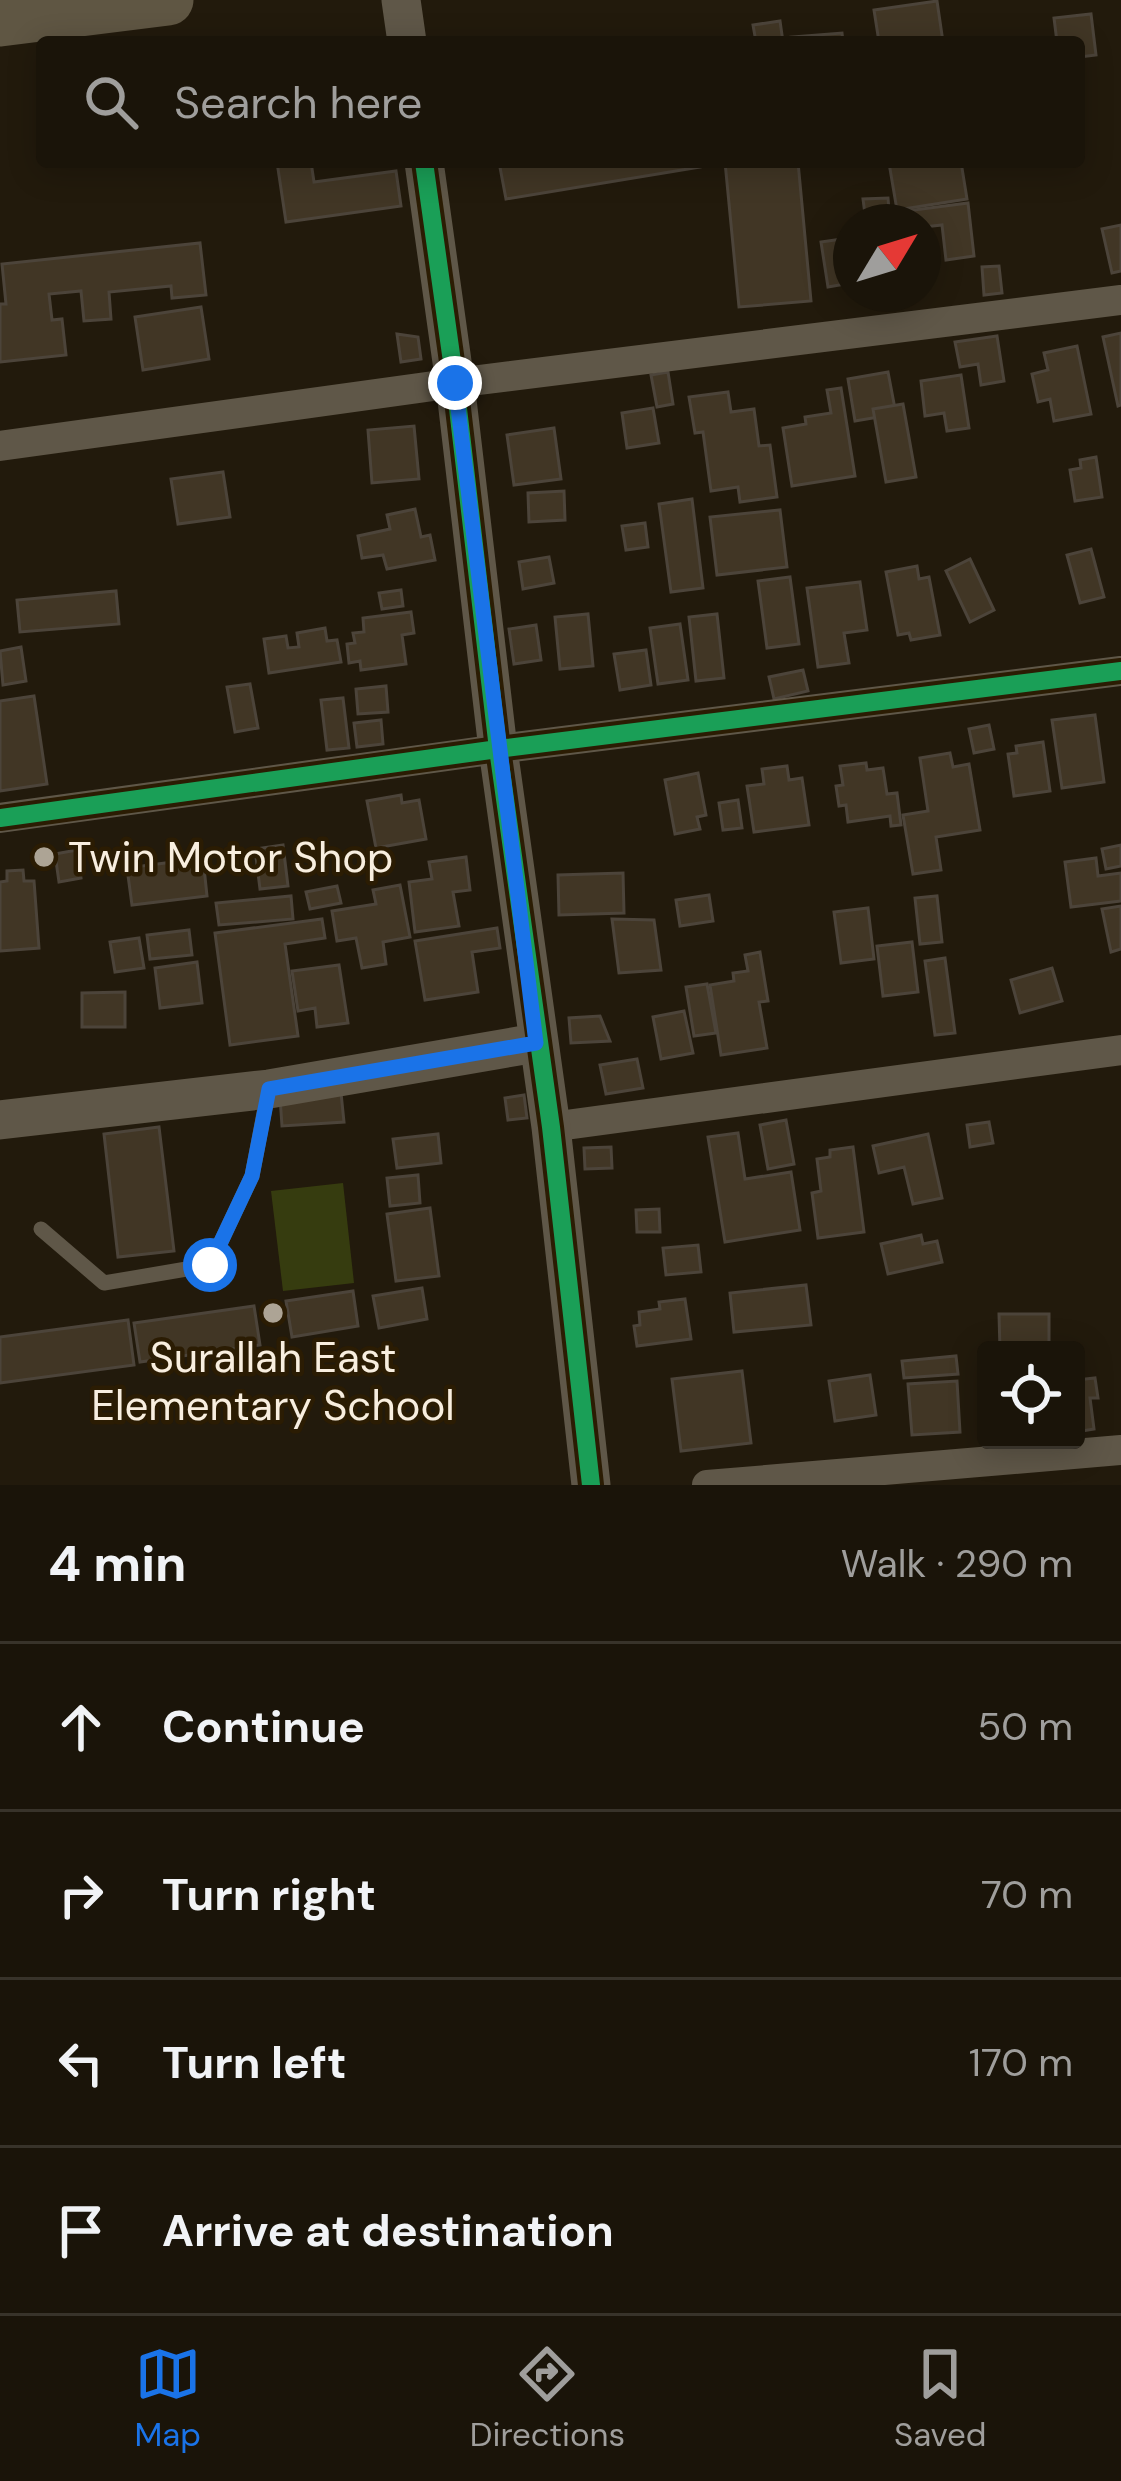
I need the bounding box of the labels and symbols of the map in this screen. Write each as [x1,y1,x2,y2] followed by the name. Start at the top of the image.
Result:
[833,204,941,312] north arrow
[428,356,482,410] route end
[68,830,393,885] place label: Twin Motor Shop
[31,844,57,870] marker: Twin Motor Shop
[183,1238,237,1292] route start
[260,1300,286,1326] marker: Surallah East Elementary School
[91,1330,455,1433] place label: Surallah East Elementary School

